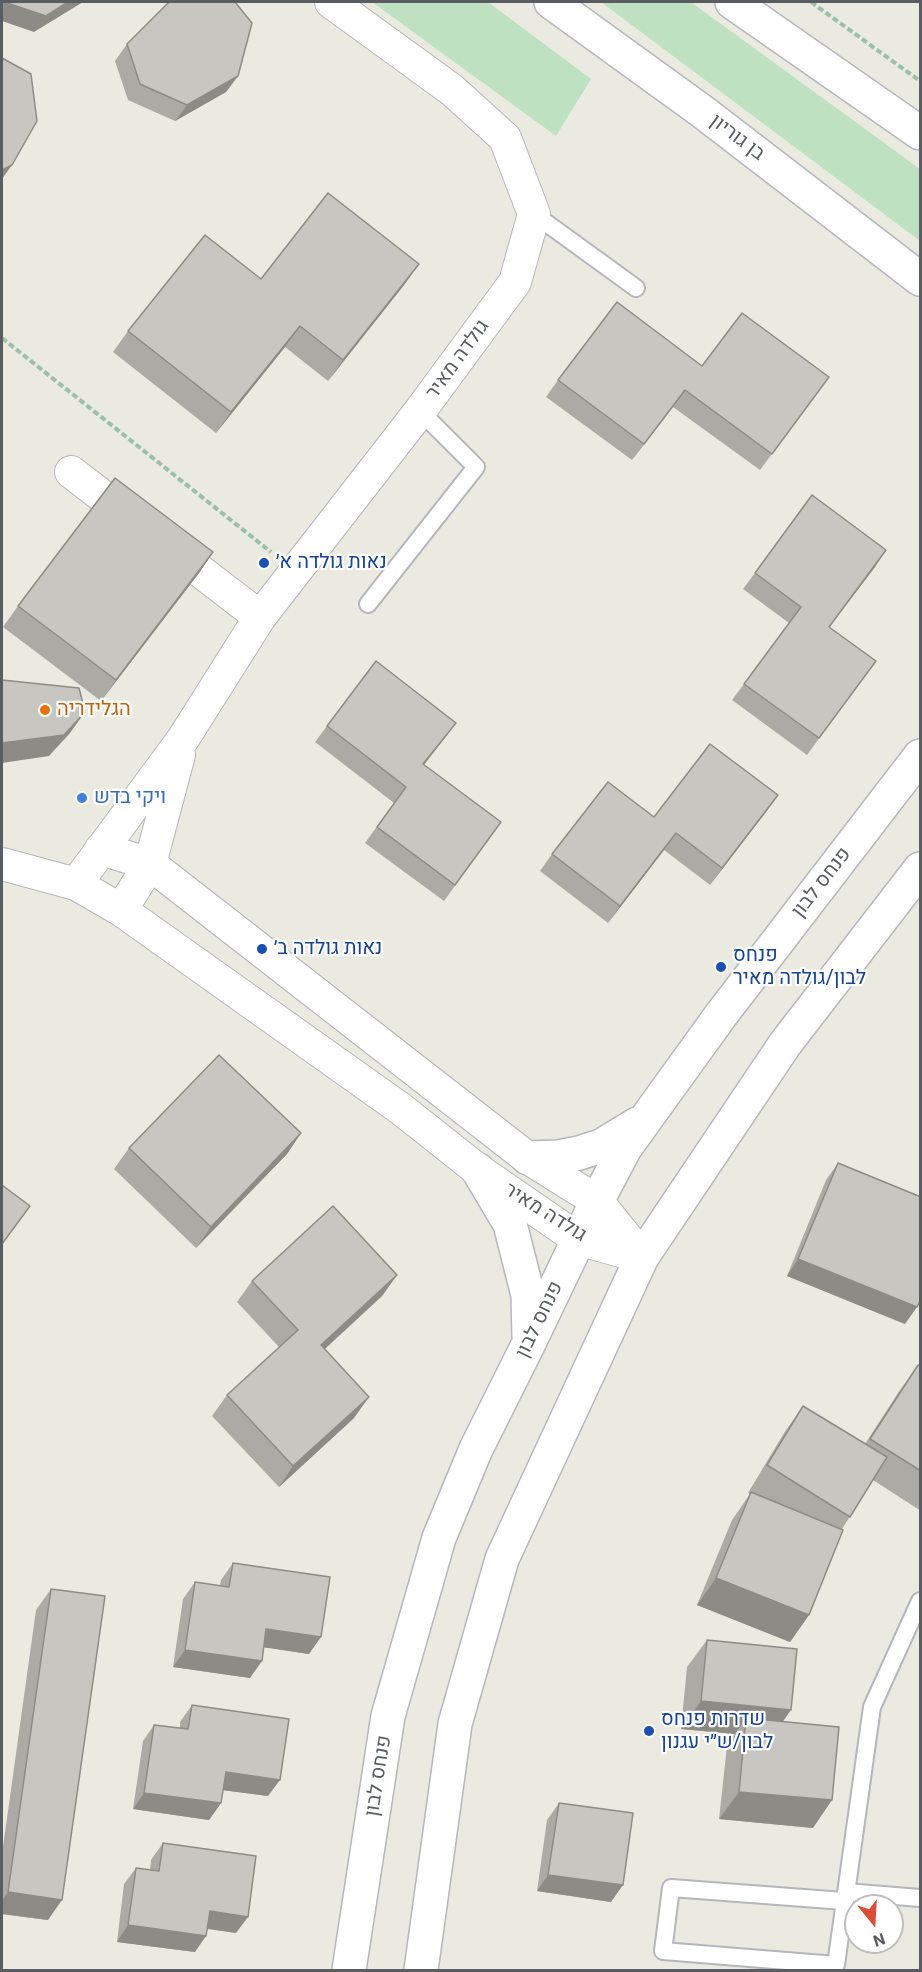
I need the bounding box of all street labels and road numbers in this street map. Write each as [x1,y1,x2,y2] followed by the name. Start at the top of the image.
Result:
[705,110,769,166] street label: בן גוריון
[421,316,495,404] street label: גולדה מאיר
[787,843,857,923] street label: פנחס לבון
[499,1178,591,1248] street label: גולדה מאיר
[511,1278,569,1362] street label: פנחס לבון
[361,1734,397,1818] street label: פנחס לבון

